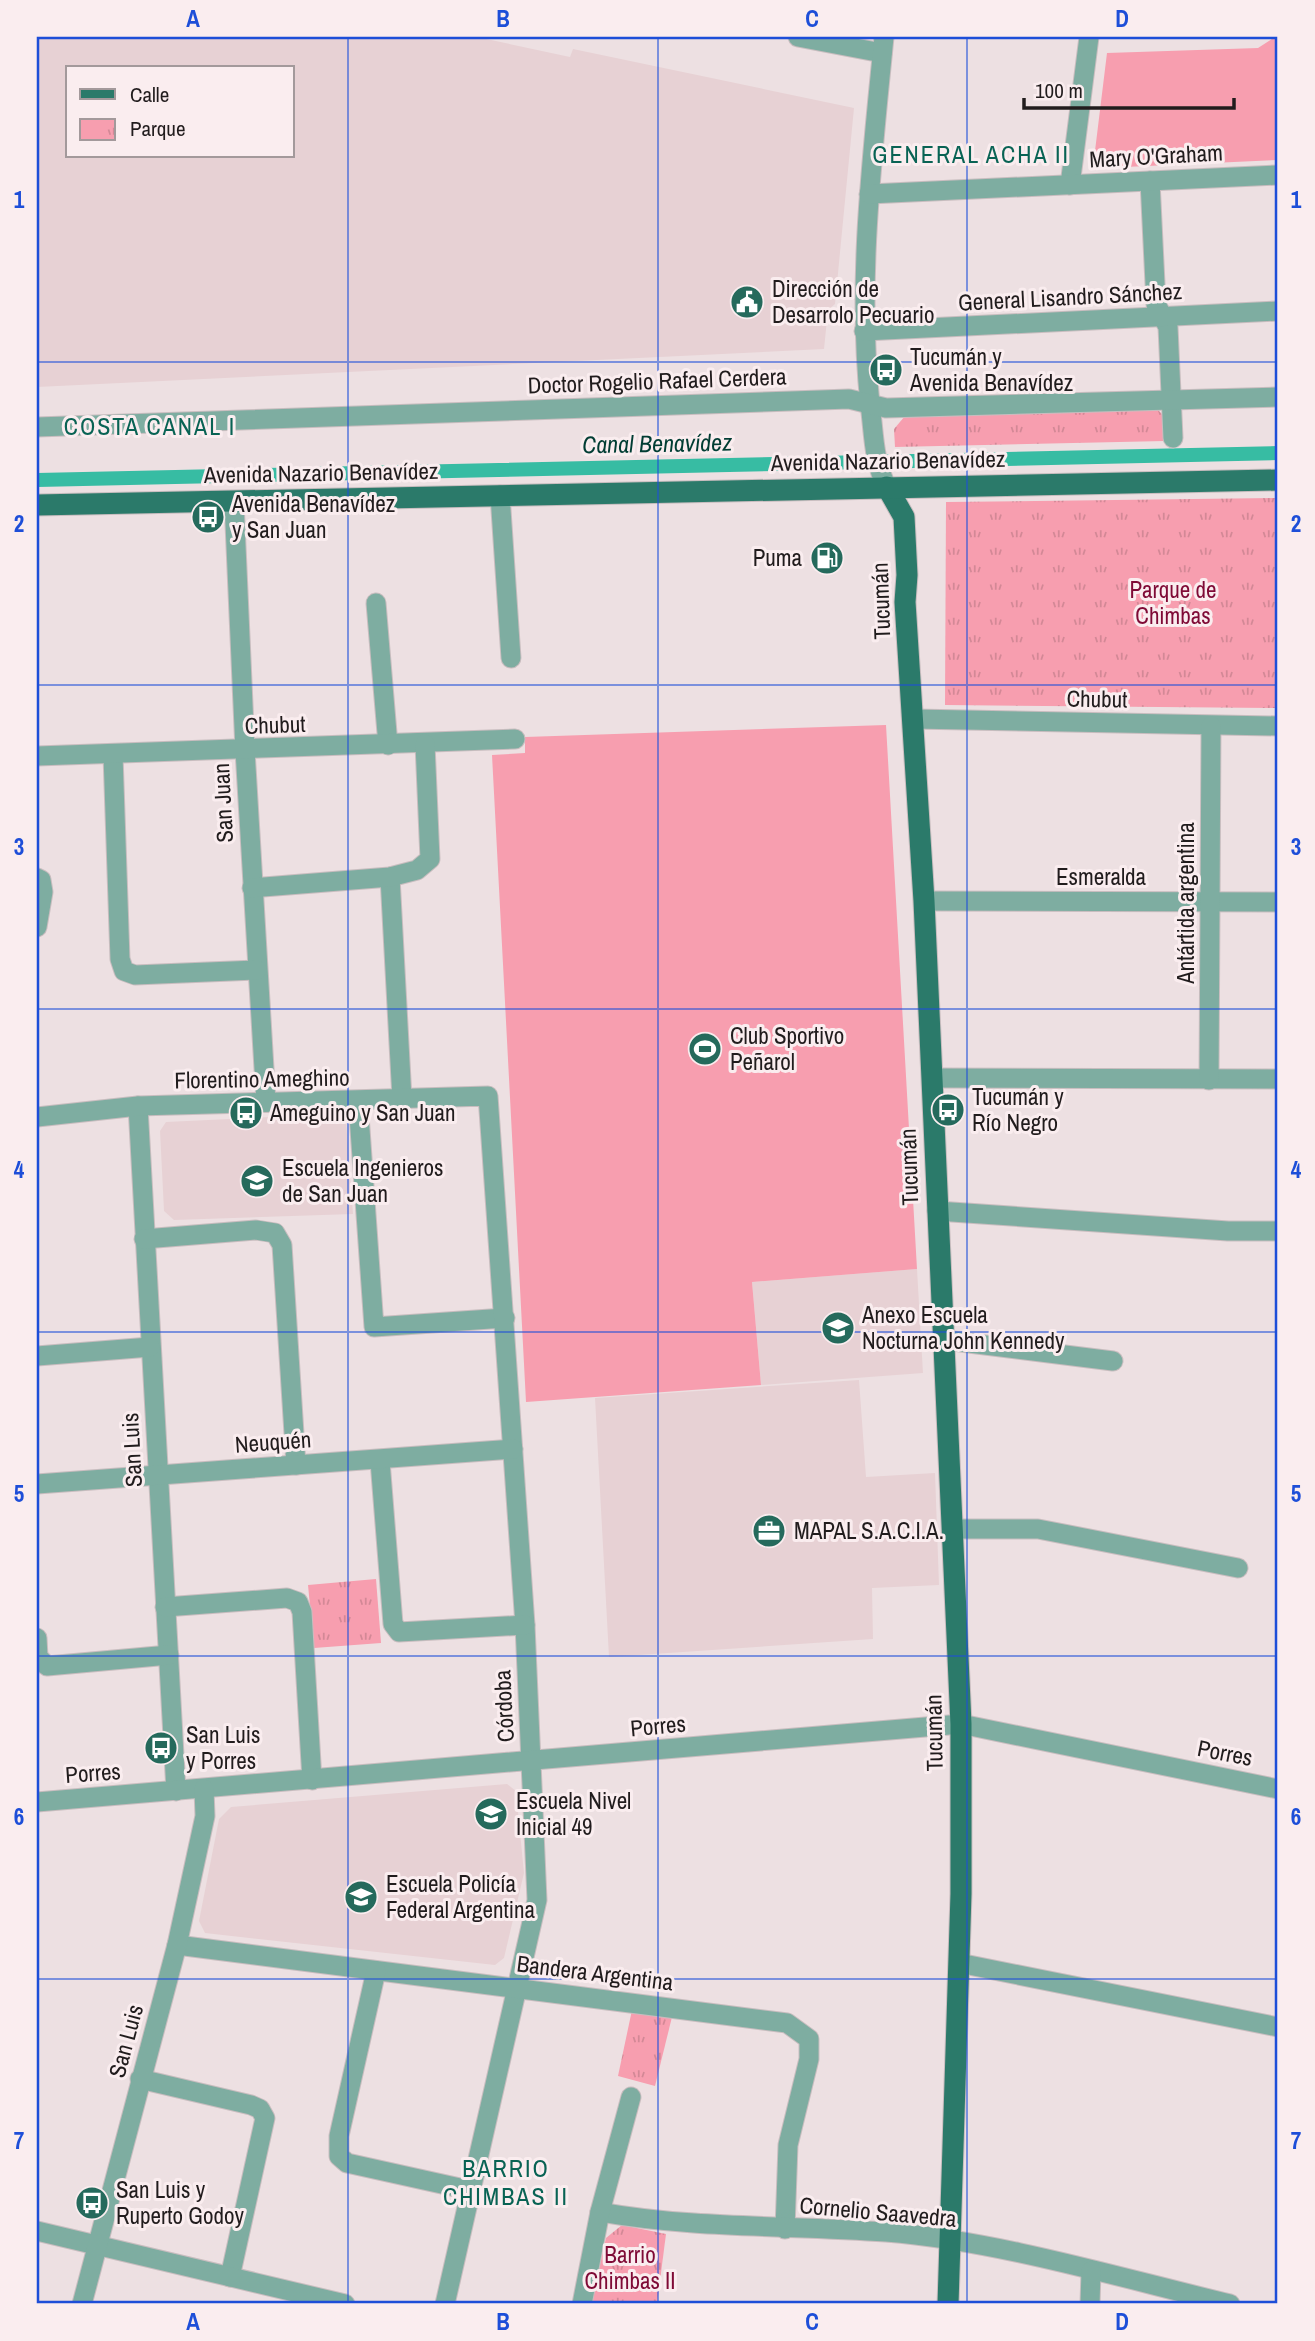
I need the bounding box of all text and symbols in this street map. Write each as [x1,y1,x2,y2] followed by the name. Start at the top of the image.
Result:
[186,3,200,34] text: A
[496,3,510,34] text: B
[805,3,819,34] text: C
[1115,3,1129,34] text: D
[66,66,294,158] legend
[1024,66,1234,110] scale bar
[1035,76,1083,105] text: 100 m
[130,80,169,109] text: Calle
[130,114,186,143] text: Parque
[1088,137,1223,174] street label: Mary O'Graham
[872,138,1070,170] district label: GENERAL ACHA II
[14,184,25,215] text: 1
[1291,184,1302,215] text: 1
[772,273,934,330] place label: Dirección de Desarrolo Pecuario
[957,275,1183,318] street label: General Lisandro Sánchez
[728,283,766,321] public building icon: Dirección de Desarrolo Pecuario
[909,341,1073,398] place label: Tucumán y Avenida Benavídez
[867,351,905,389] bus stop icon: Tucumán y Avenida Benavídez
[527,360,787,401] street label: Doctor Rogelio Rafael Cerdera
[64,410,236,442] district label: COSTA CANAL I
[582,426,732,460] water label: Canal Benavídez
[769,443,1006,478] street label: Avenida Nazario Benavídez
[202,455,439,490] street label: Avenida Nazario Benavídez
[231,488,395,545] place label: Avenida Benavídez y San Juan
[189,498,227,536] bus stop icon: Avenida Benavídez y San Juan
[14,508,24,539] text: 2
[1291,508,1301,539] text: 2
[808,539,846,577] fuel station icon: Puma
[753,542,802,573] place label: Puma
[864,562,897,640] street label: Tucumán
[1129,574,1217,631] park label: Parque de Chimbas
[1066,682,1128,715] street label: Chubut
[244,708,306,741] street label: Chubut
[205,762,240,844] street label: San Juan
[1170,822,1201,985] street label: Antártida argentina
[14,831,24,862] text: 3
[1291,831,1301,862] text: 3
[1056,861,1147,892] street label: Esmeralda
[730,1020,844,1077] place label: Club Sportivo Peñarol
[686,1030,724,1068] sports icon: Club Sportivo Peñarol
[174,1061,350,1096] street label: Florentino Ameghino
[972,1081,1064,1138] place label: Tucumán y Río Negro
[929,1091,967,1129] bus stop icon: Tucumán y Río Negro
[227,1094,265,1132] bus stop icon: Ameguino y San Juan
[269,1097,456,1128] place label: Ameguino y San Juan
[892,1128,925,1206] street label: Tucumán
[282,1152,443,1209] place label: Escuela Ingenieros de San Juan
[14,1154,25,1185] text: 4
[1291,1154,1302,1185] text: 4
[238,1162,276,1200] school or university icon: Escuela Ingenieros de San Juan
[861,1299,1065,1356] place label: Anexo Escuela Nocturna John Kennedy
[819,1309,857,1347] school or university icon: Anexo Escuela Nocturna John Kennedy
[114,1412,149,1488] street label: San Luis
[234,1423,312,1460] street label: Neuquén
[14,1478,24,1509] text: 5
[1291,1478,1301,1509] text: 5
[750,1512,788,1550] office icon: MAPAL S.A.C.I.A.
[794,1515,944,1546] place label: MAPAL S.A.C.I.A.
[486,1669,521,1743] street label: Córdoba
[917,1694,950,1772] street label: Tucumán
[629,1708,687,1743] street label: Porres
[186,1719,260,1776] place label: San Luis y Porres
[142,1729,180,1767] bus stop icon: San Luis y Porres
[1195,1732,1255,1773] street label: Porres
[64,1755,122,1790] street label: Porres
[516,1785,631,1842] place label: Escuela Nivel Inicial 49
[472,1795,510,1833] school or university icon: Escuela Nivel Inicial 49
[14,1801,24,1832] text: 6
[1291,1801,1301,1832] text: 6
[386,1868,536,1925] place label: Escuela Policía Federal Argentina
[342,1878,380,1916] school or university icon: Escuela Policía Federal Argentina
[515,1948,676,1998] street label: Bandera Argentina
[101,2001,150,2081] street label: San Luis
[14,2125,24,2156] text: 7
[1291,2125,1301,2156] text: 7
[443,2152,569,2212] district label: BARRIO CHIMBAS II
[116,2174,244,2231] place label: San Luis y Ruperto Godoy
[73,2184,111,2222] bus stop icon: San Luis y Ruperto Godoy
[798,2189,958,2234] street label: Cornelio Saavedra
[584,2239,676,2296] park label: Barrio Chimbas II
[186,2306,200,2337] text: A
[496,2306,510,2337] text: B
[805,2306,819,2337] text: C
[1115,2306,1129,2337] text: D

